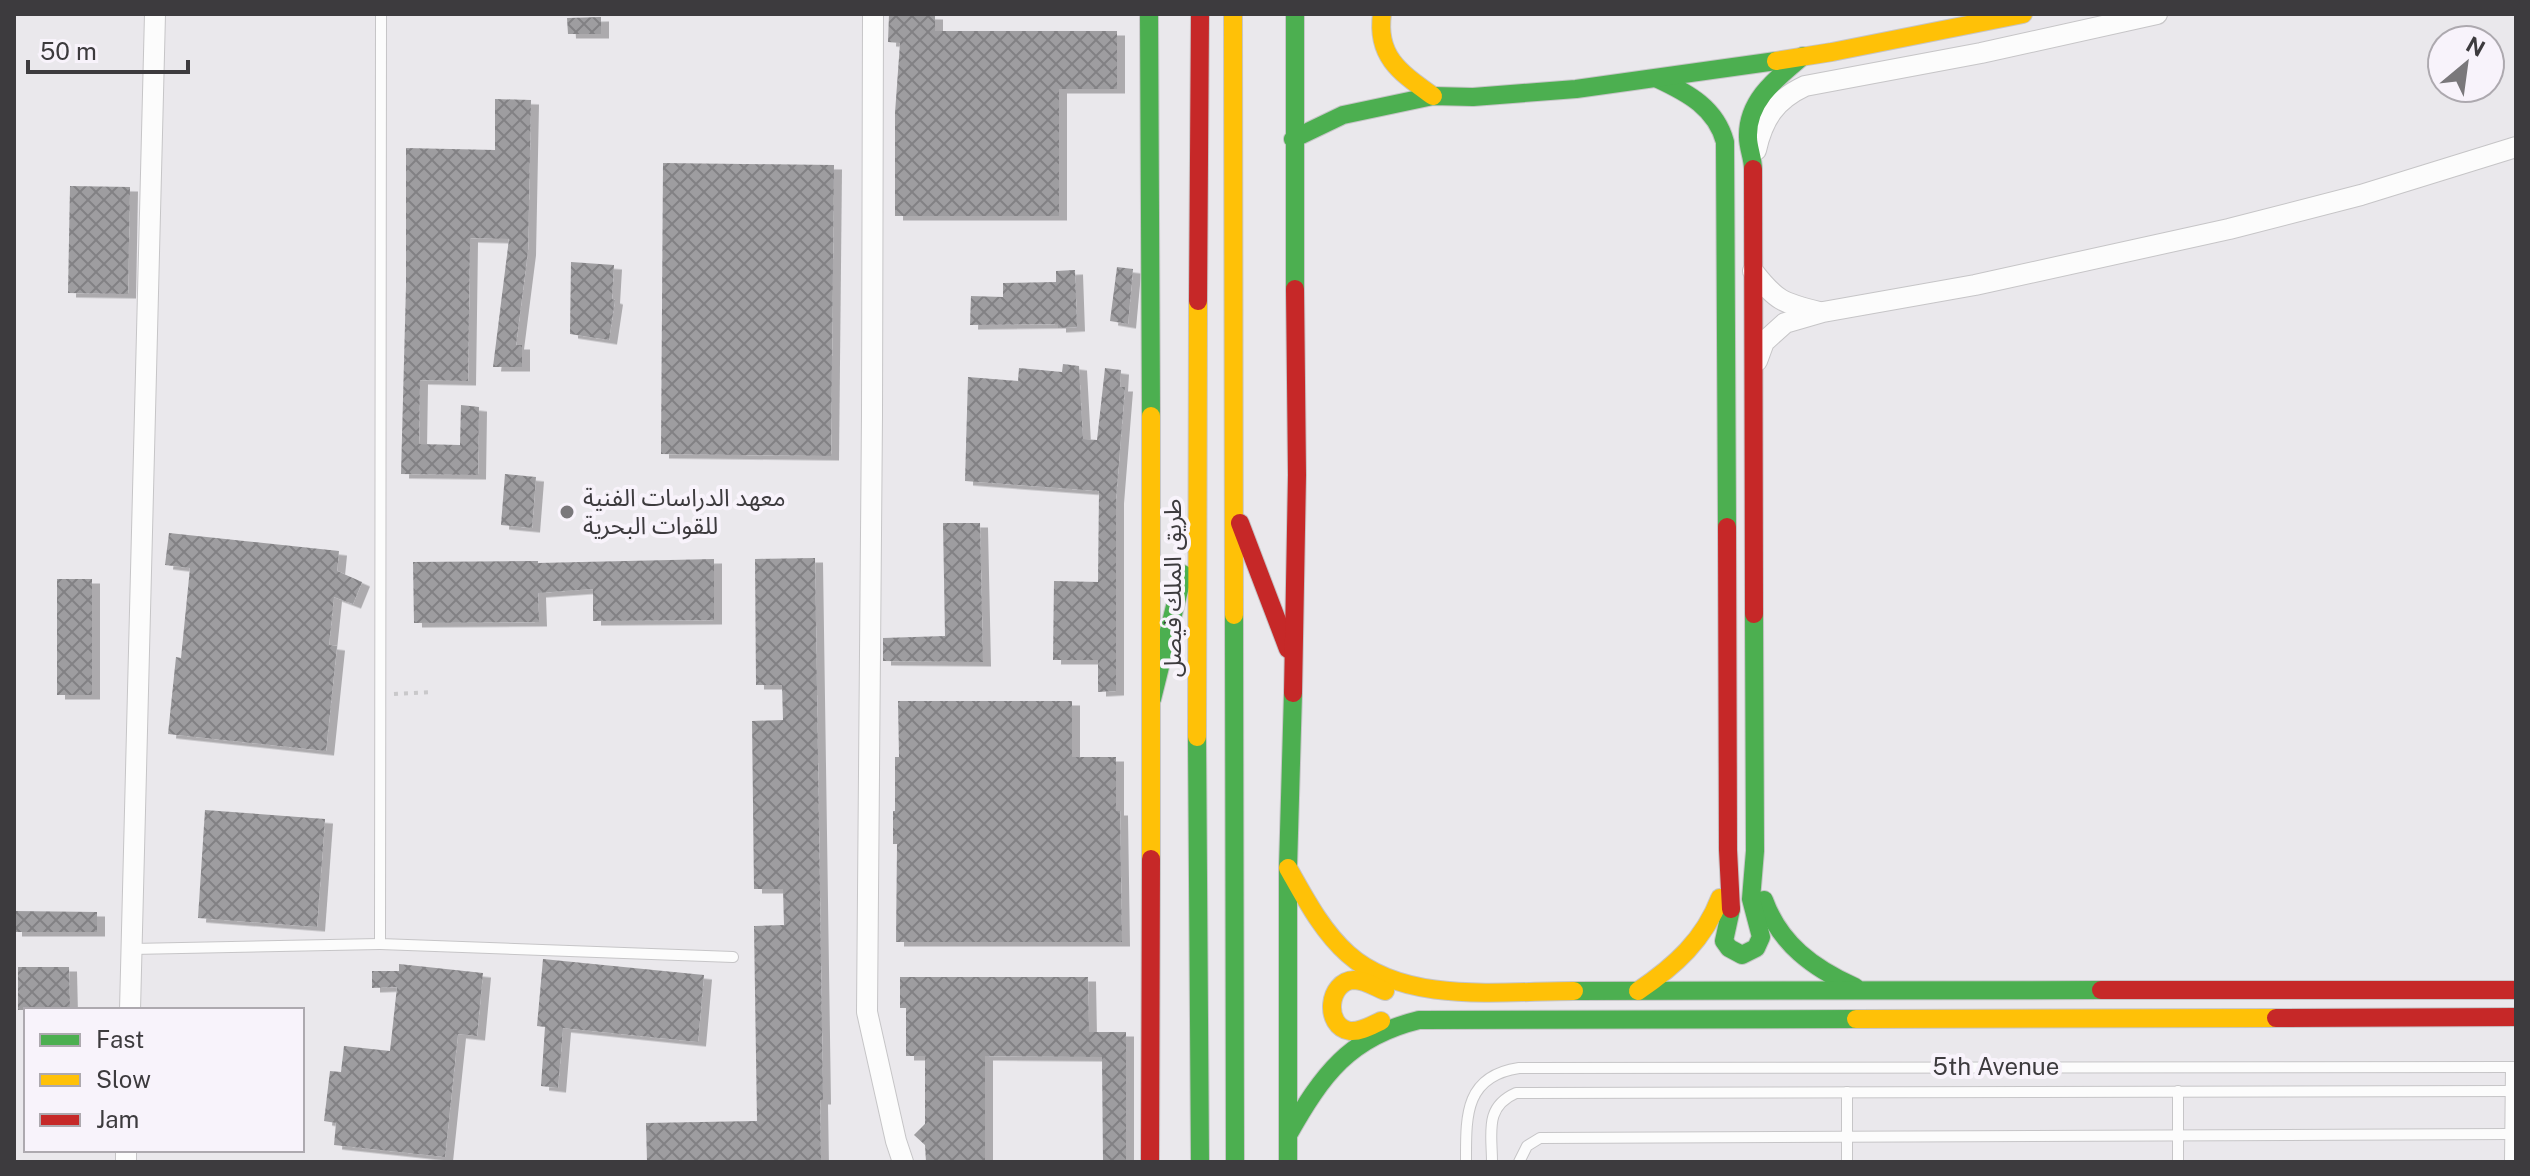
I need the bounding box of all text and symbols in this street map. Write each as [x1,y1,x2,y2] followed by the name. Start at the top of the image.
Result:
[28,24,188,74] scale bar
[2426,24,2506,104] north arrow
[2462,31,2490,62] text: N
[40,37,97,65] text: 50 m
[583,483,786,540] place label: معهد الدراسات الفنية للقوات البحرية
[1158,499,1188,677] street label: طريق الملك فيصل
[558,503,576,521] marker: معهد الدراسات الفنية للقوات البحرية
[24,1008,304,1152] legend
[96,1025,144,1053] text: Fast
[1933,1052,2059,1080] street label: 5th Avenue
[96,1065,151,1093] text: Slow
[96,1105,139,1133] text: Jam

